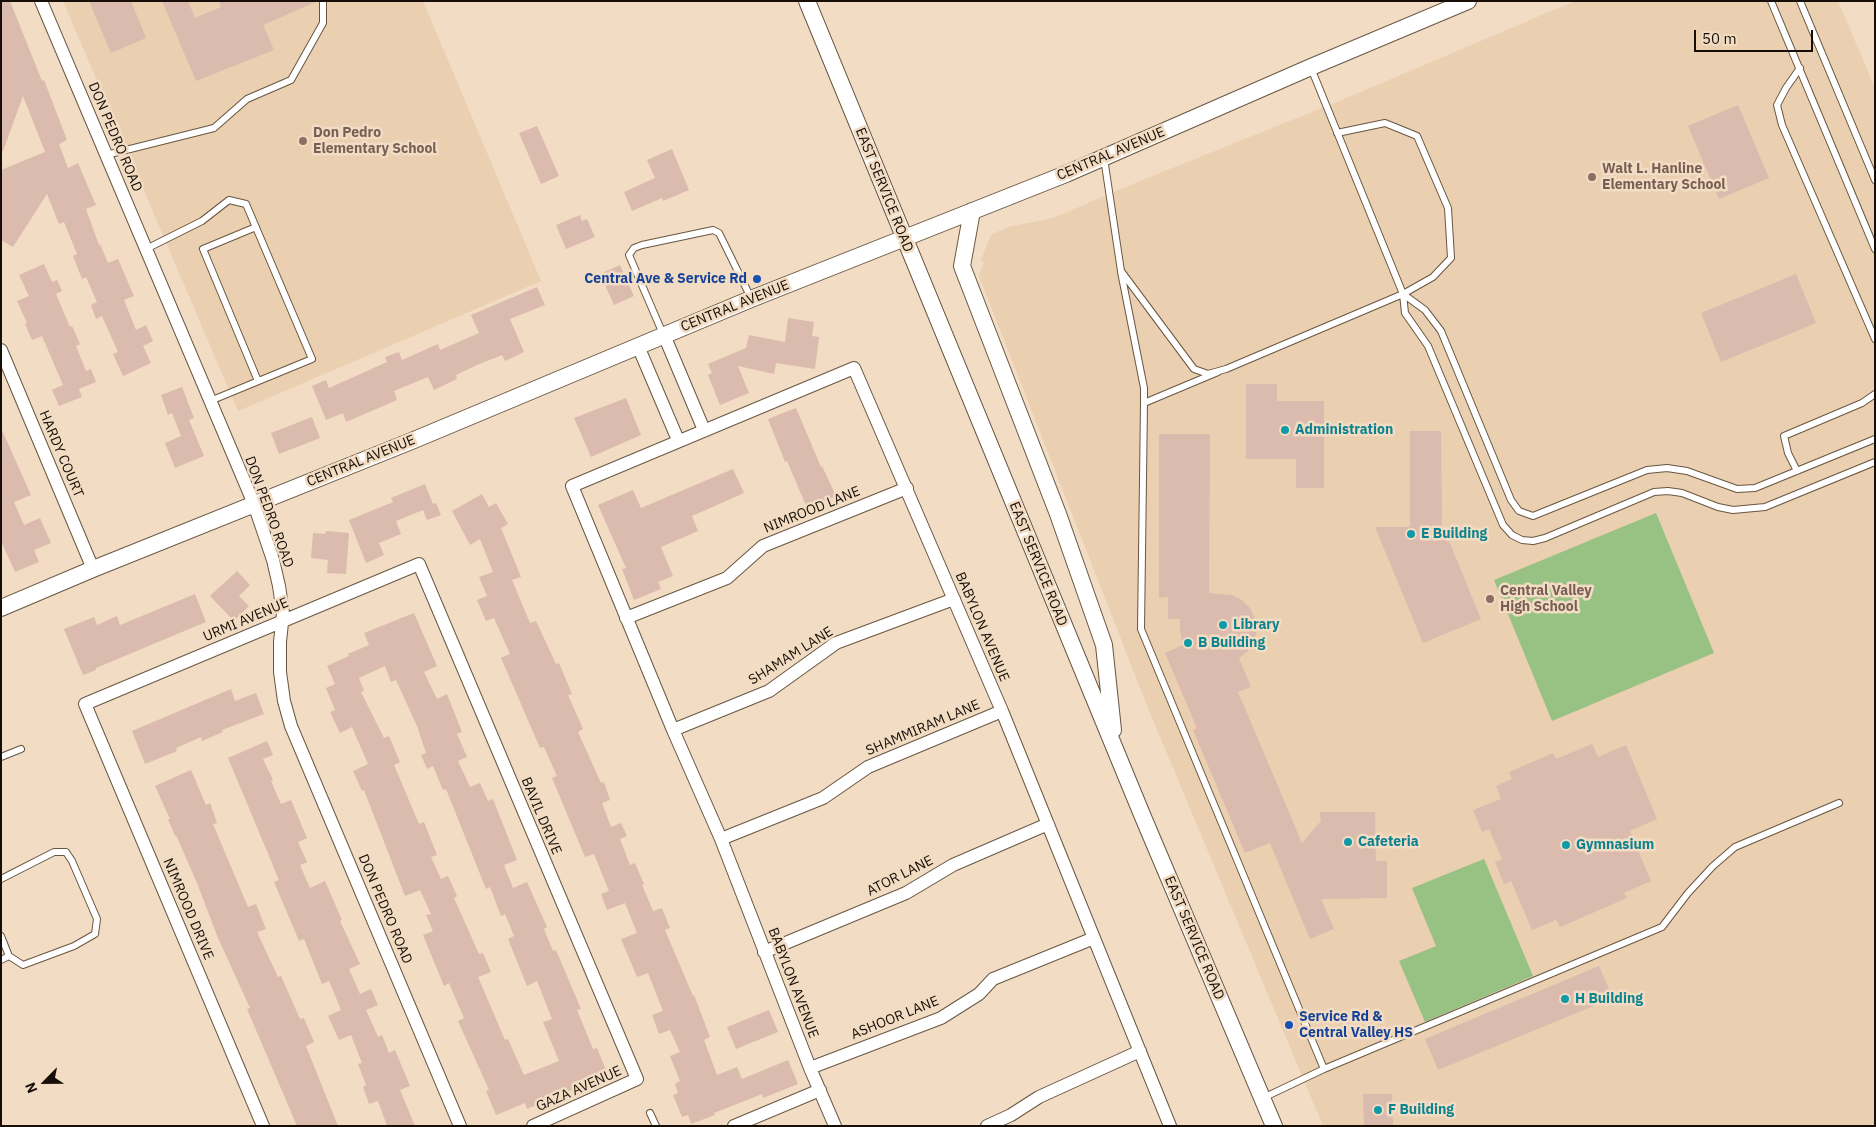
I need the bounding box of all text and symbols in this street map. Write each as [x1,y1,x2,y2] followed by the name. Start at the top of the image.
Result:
[1696,20,1815,52] scale bar
[1702,29,1737,48] text: 50 m
[84,80,146,194] street label: DON PEDRO ROAD
[1054,124,1168,184] street label: CENTRAL AVENUE
[313,125,437,158] place label: Don Pedro Elementary School
[851,125,917,255] street label: EAST SERVICE ROAD
[297,135,309,147] marker: Don Pedro Elementary School
[1602,161,1726,193] place label: Walt L. Hanline Elementary School
[1586,171,1598,183] marker: Walt L. Hanline Elementary School
[584,271,747,287] place label: Central Ave & Service Rd
[751,273,763,285] marker: Central Ave & Service Rd
[678,277,792,335] street label: CENTRAL AVENUE
[35,408,87,500] street label: HARDY COURT
[1295,422,1393,438] place label: Administration
[1279,424,1291,436] marker: Administration
[304,432,418,490] street label: CENTRAL AVENUE
[241,454,297,570] street label: DON PEDRO ROAD
[761,483,863,537] street label: NIMROOD LANE
[1005,499,1071,629] street label: EAST SERVICE ROAD
[1421,526,1487,542] place label: E Building
[1405,528,1417,540] marker: E Building
[951,570,1013,684] street label: BABYLON AVENUE
[1500,583,1592,616] place label: Central Valley High School
[1484,593,1496,605] marker: Central Valley High School
[201,594,291,646] street label: URMI AVENUE
[1233,617,1280,633] place label: Library
[1217,619,1229,631] marker: Library
[746,623,836,689] street label: SHAMAM LANE
[1198,635,1265,651] place label: B Building
[1182,637,1194,649] marker: B Building
[863,696,983,760] street label: SHAMMIRAM LANE
[517,775,565,857] street label: BAVIL DRIVE
[1358,834,1419,850] place label: Cafeteria
[1342,836,1354,848] marker: Cafeteria
[1576,837,1654,853] place label: Gymnasium
[1560,839,1572,851] marker: Gymnasium
[354,852,416,966] street label: DON PEDRO ROAD
[864,852,936,900] street label: ATOR LANE
[159,856,217,962] street label: NIMROOD DRIVE
[1160,874,1228,1002] street label: EAST SERVICE ROAD
[764,925,822,1041] street label: BABYLON AVENUE
[1575,991,1643,1007] place label: H Building
[849,993,941,1043] street label: ASHOOR LANE
[1559,993,1571,1005] marker: H Building
[1299,1009,1413,1042] place label: Service Rd & Central Valley HS
[1283,1019,1295,1031] marker: Service Rd & Central Valley HS
[20,1057,70,1107] north arrow
[534,1063,624,1115] street label: GAZA AVENUE
[21,1080,41,1096] text: N
[1388,1102,1454,1118] place label: F Building
[1372,1104,1384,1116] marker: F Building

